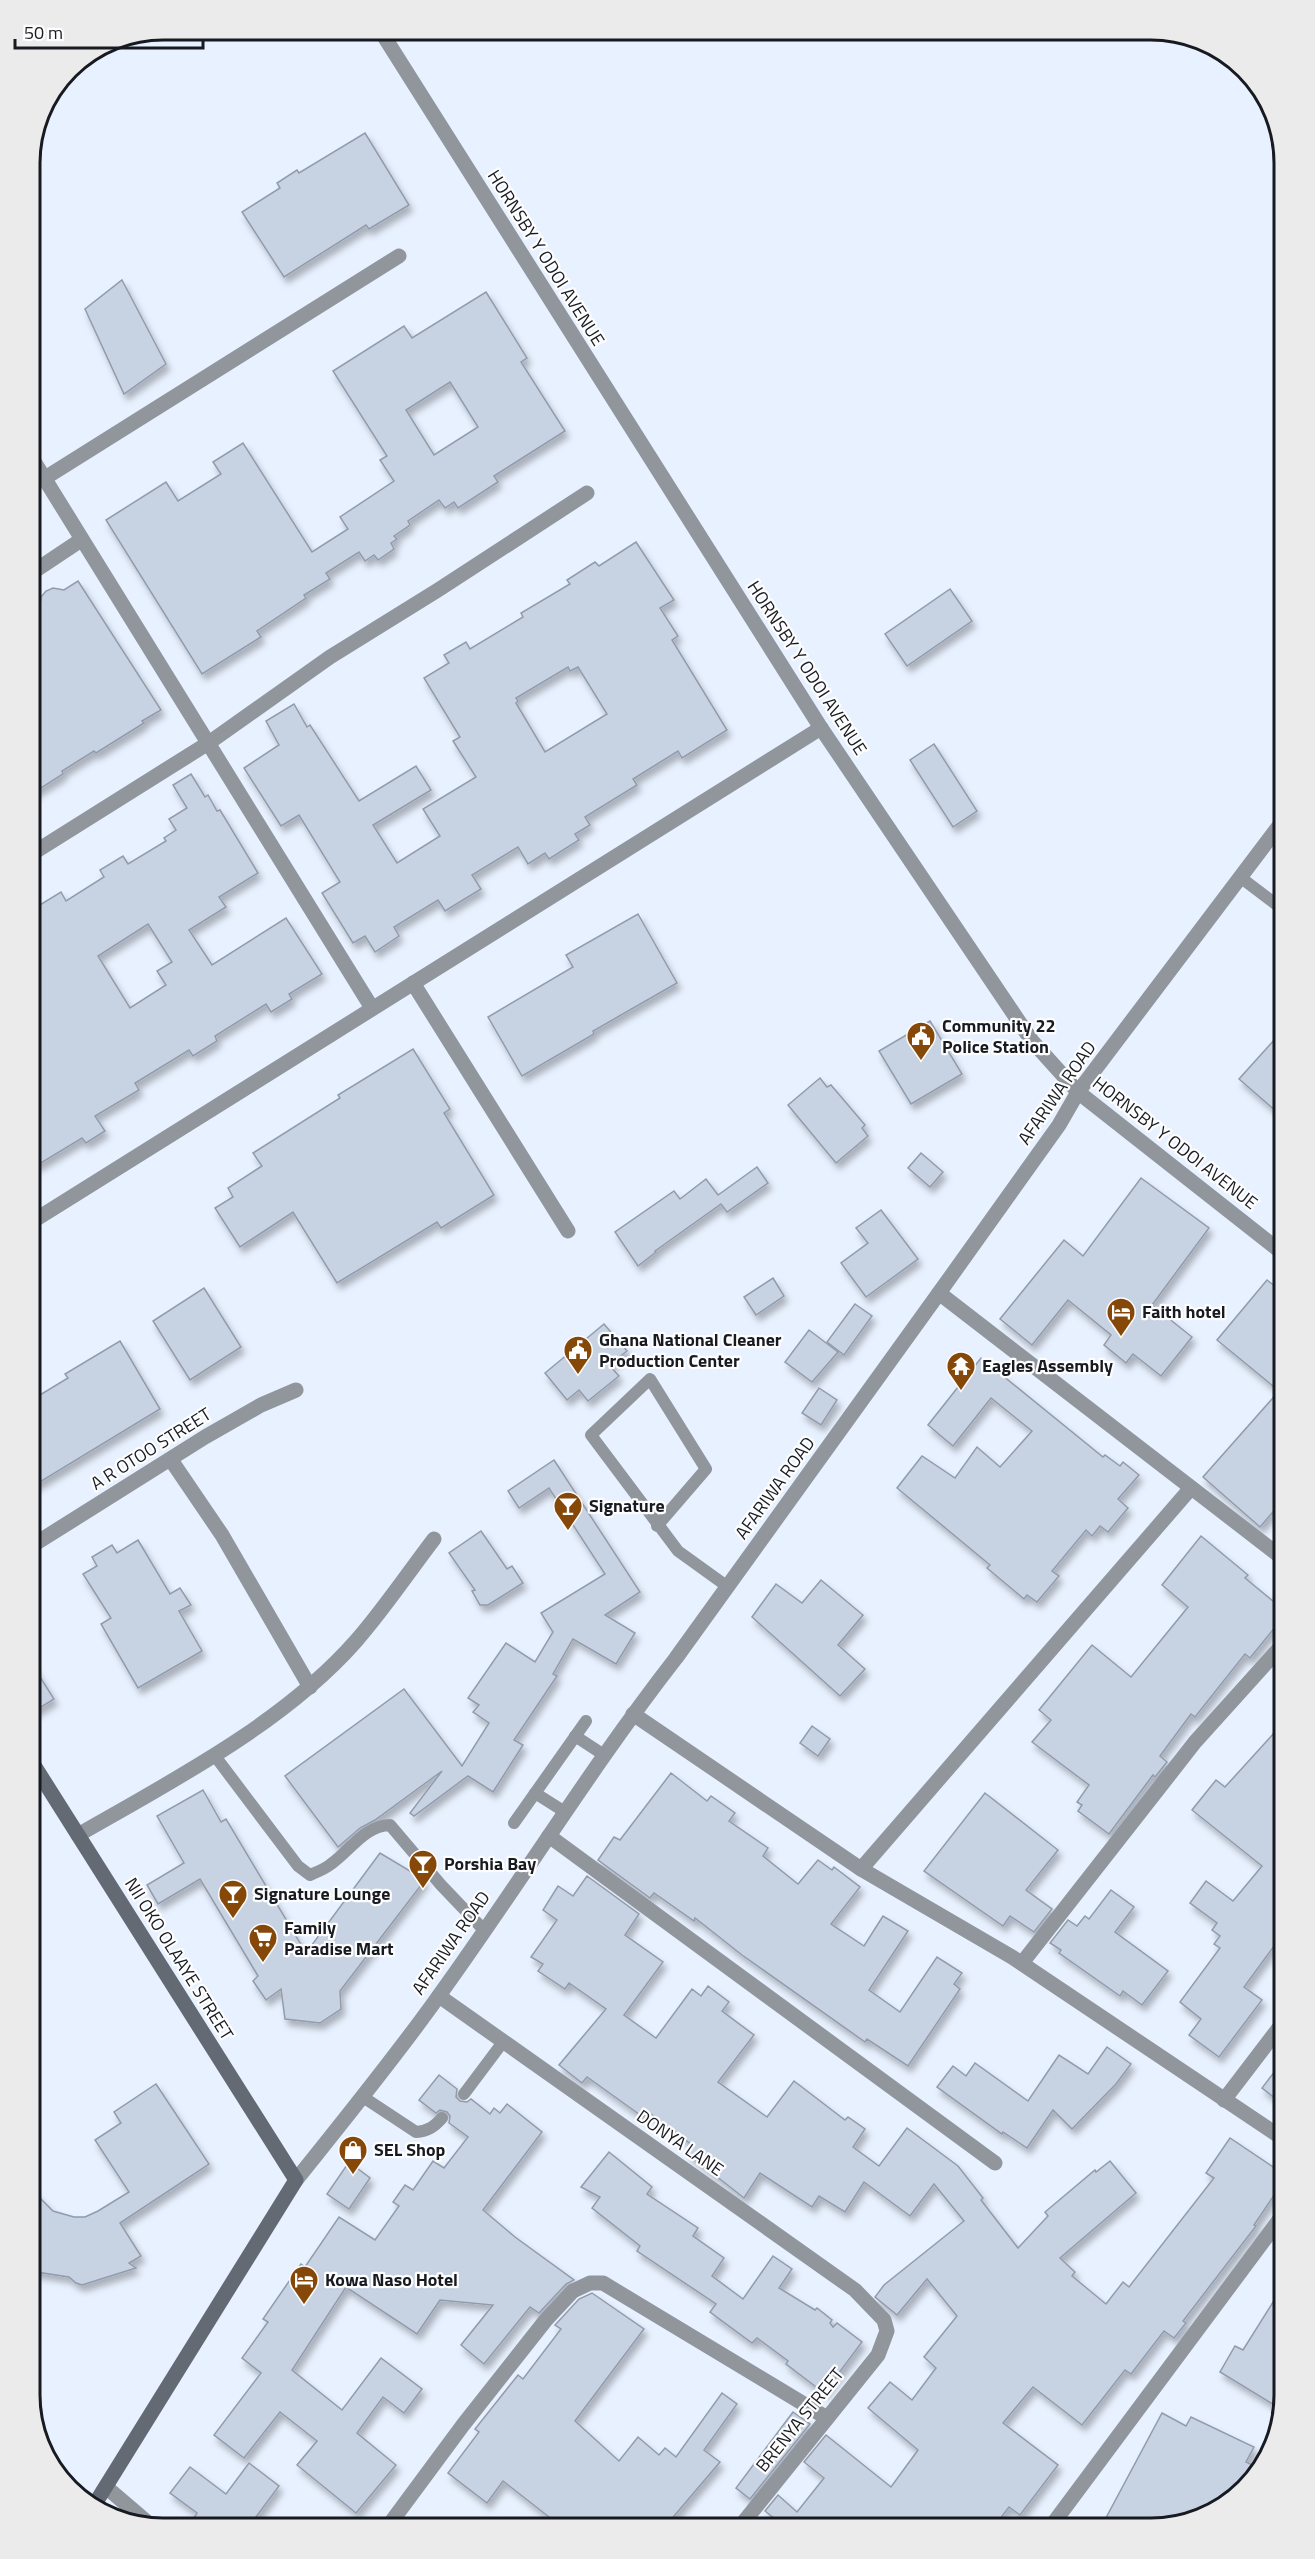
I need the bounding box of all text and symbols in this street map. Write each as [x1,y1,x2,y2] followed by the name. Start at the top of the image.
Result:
[15,12,202,50] scale bar
[24,19,63,46] text: 50 m
[481,164,612,351] street label: HORNSBY Y ODOI AVENUE
[741,575,874,760] street label: HORNSBY Y ODOI AVENUE
[942,1012,1056,1060] place label: Community 22 Police Station
[905,1020,937,1062] public building icon: Community 22 Police Station
[1011,1035,1102,1150] street label: AFARIWA ROAD
[1087,1069,1264,1216] street label: HORNSBY Y ODOI AVENUE
[1105,1296,1137,1338] hotel icon: Faith hotel
[1142,1298,1226,1325] place label: Faith hotel
[599,1326,782,1374] place label: Ghana National Cleaner Production Center
[562,1334,594,1376] public building icon: Ghana National Cleaner Production Center
[945,1350,977,1392] temple icon: Eagles Assembly
[982,1352,1113,1379] place label: Eagles Assembly
[85,1400,217,1497] street label: A R OTOO STREET
[728,1431,821,1545] street label: AFARIWA ROAD
[552,1490,584,1532] bar icon: Signature
[589,1492,665,1519] place label: Signature
[407,1848,439,1890] bar icon: Porshia Bay
[444,1850,536,1877] place label: Porshia Bay
[118,1872,241,2046] street label: NII OKO OLAAYE STREET
[217,1878,249,1920] bar icon: Signature Lounge
[254,1880,390,1907] place label: Signature Lounge
[405,1885,496,2000] street label: AFARIWA ROAD
[284,1914,394,1962] place label: Family Paradise Mart
[247,1922,279,1964] supermarket icon: Family Paradise Mart
[631,2103,729,2183] street label: DONYA LANE
[337,2134,369,2176] shop icon: SEL Shop
[374,2136,446,2163] place label: SEL Shop
[288,2264,320,2306] hotel icon: Kowa Naso Hotel
[325,2266,458,2293] place label: Kowa Naso Hotel
[749,2361,851,2478] street label: BRENYA STREET

